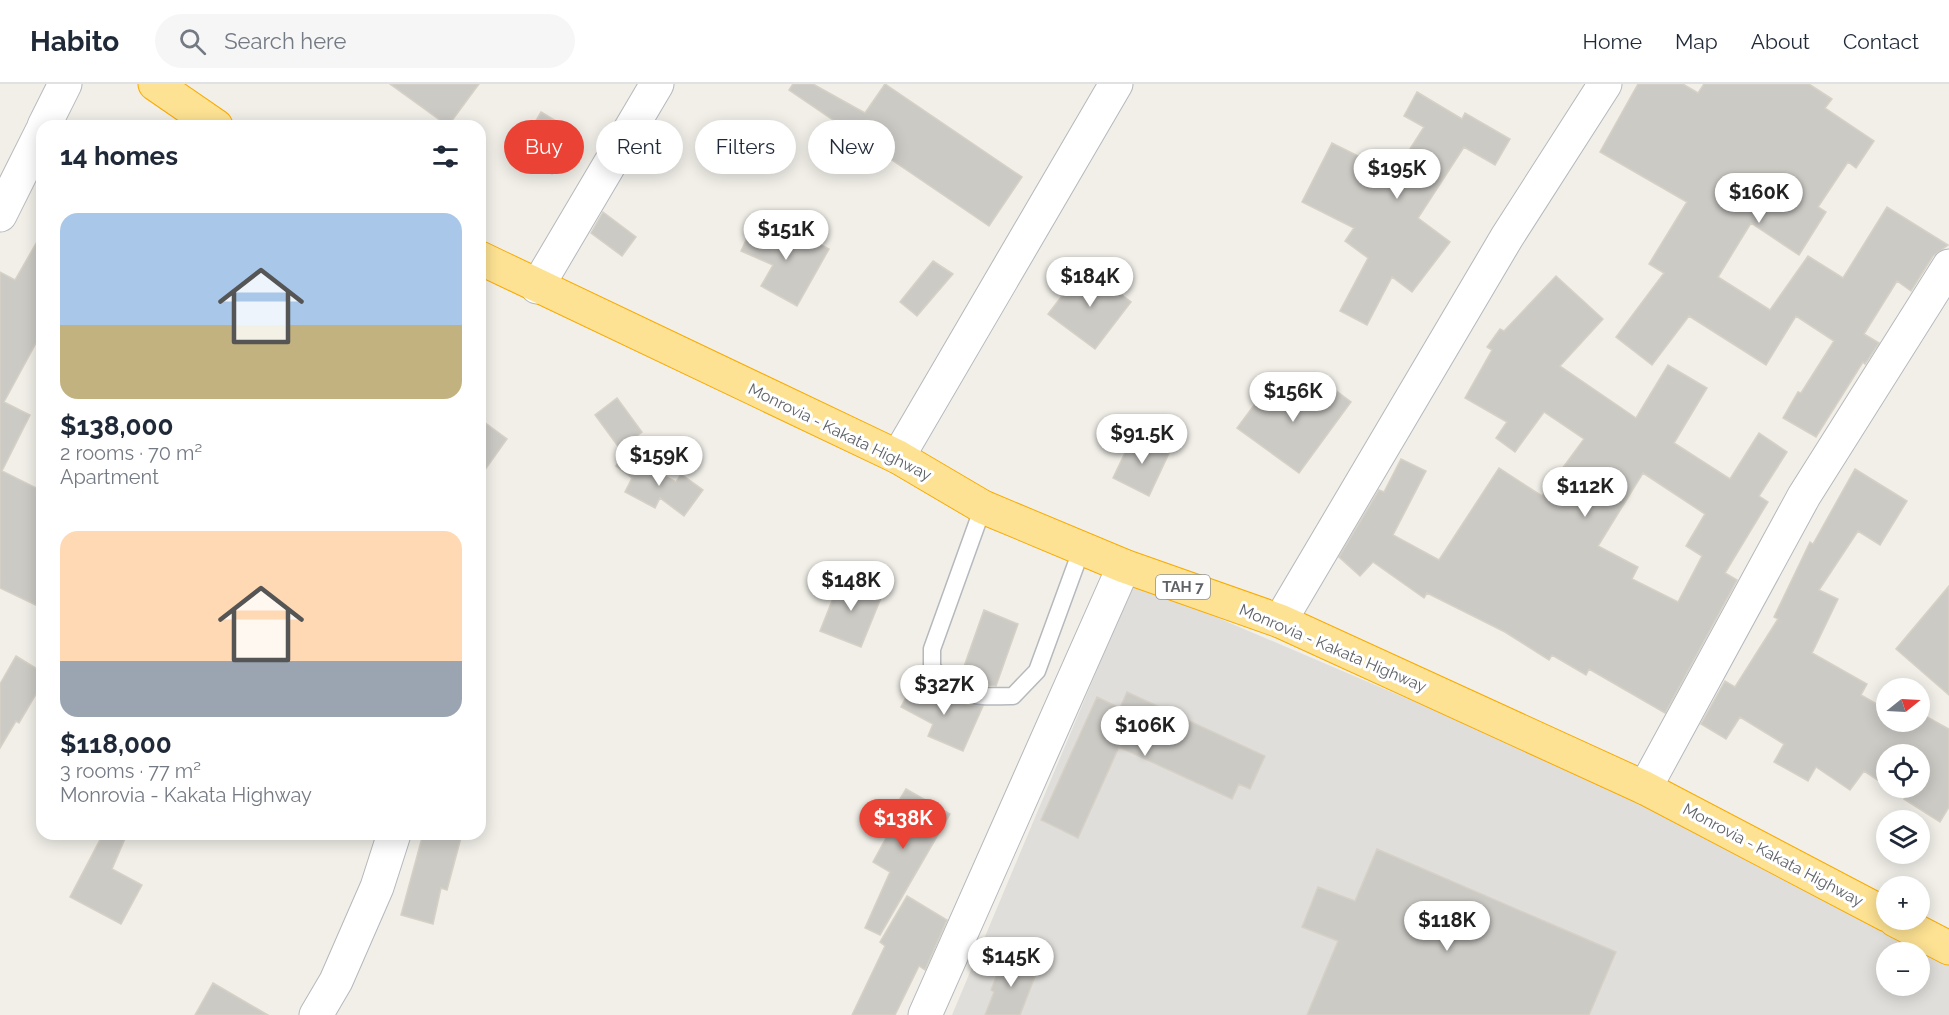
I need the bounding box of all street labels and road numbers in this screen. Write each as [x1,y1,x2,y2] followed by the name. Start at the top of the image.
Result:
[745,379,935,485] street label: Monrovia - Kakata Highway
[1156,575,1210,599] road number: TAH 7
[1237,600,1430,696] street label: Monrovia - Kakata Highway
[1680,799,1867,911] street label: Monrovia - Kakata Highway

